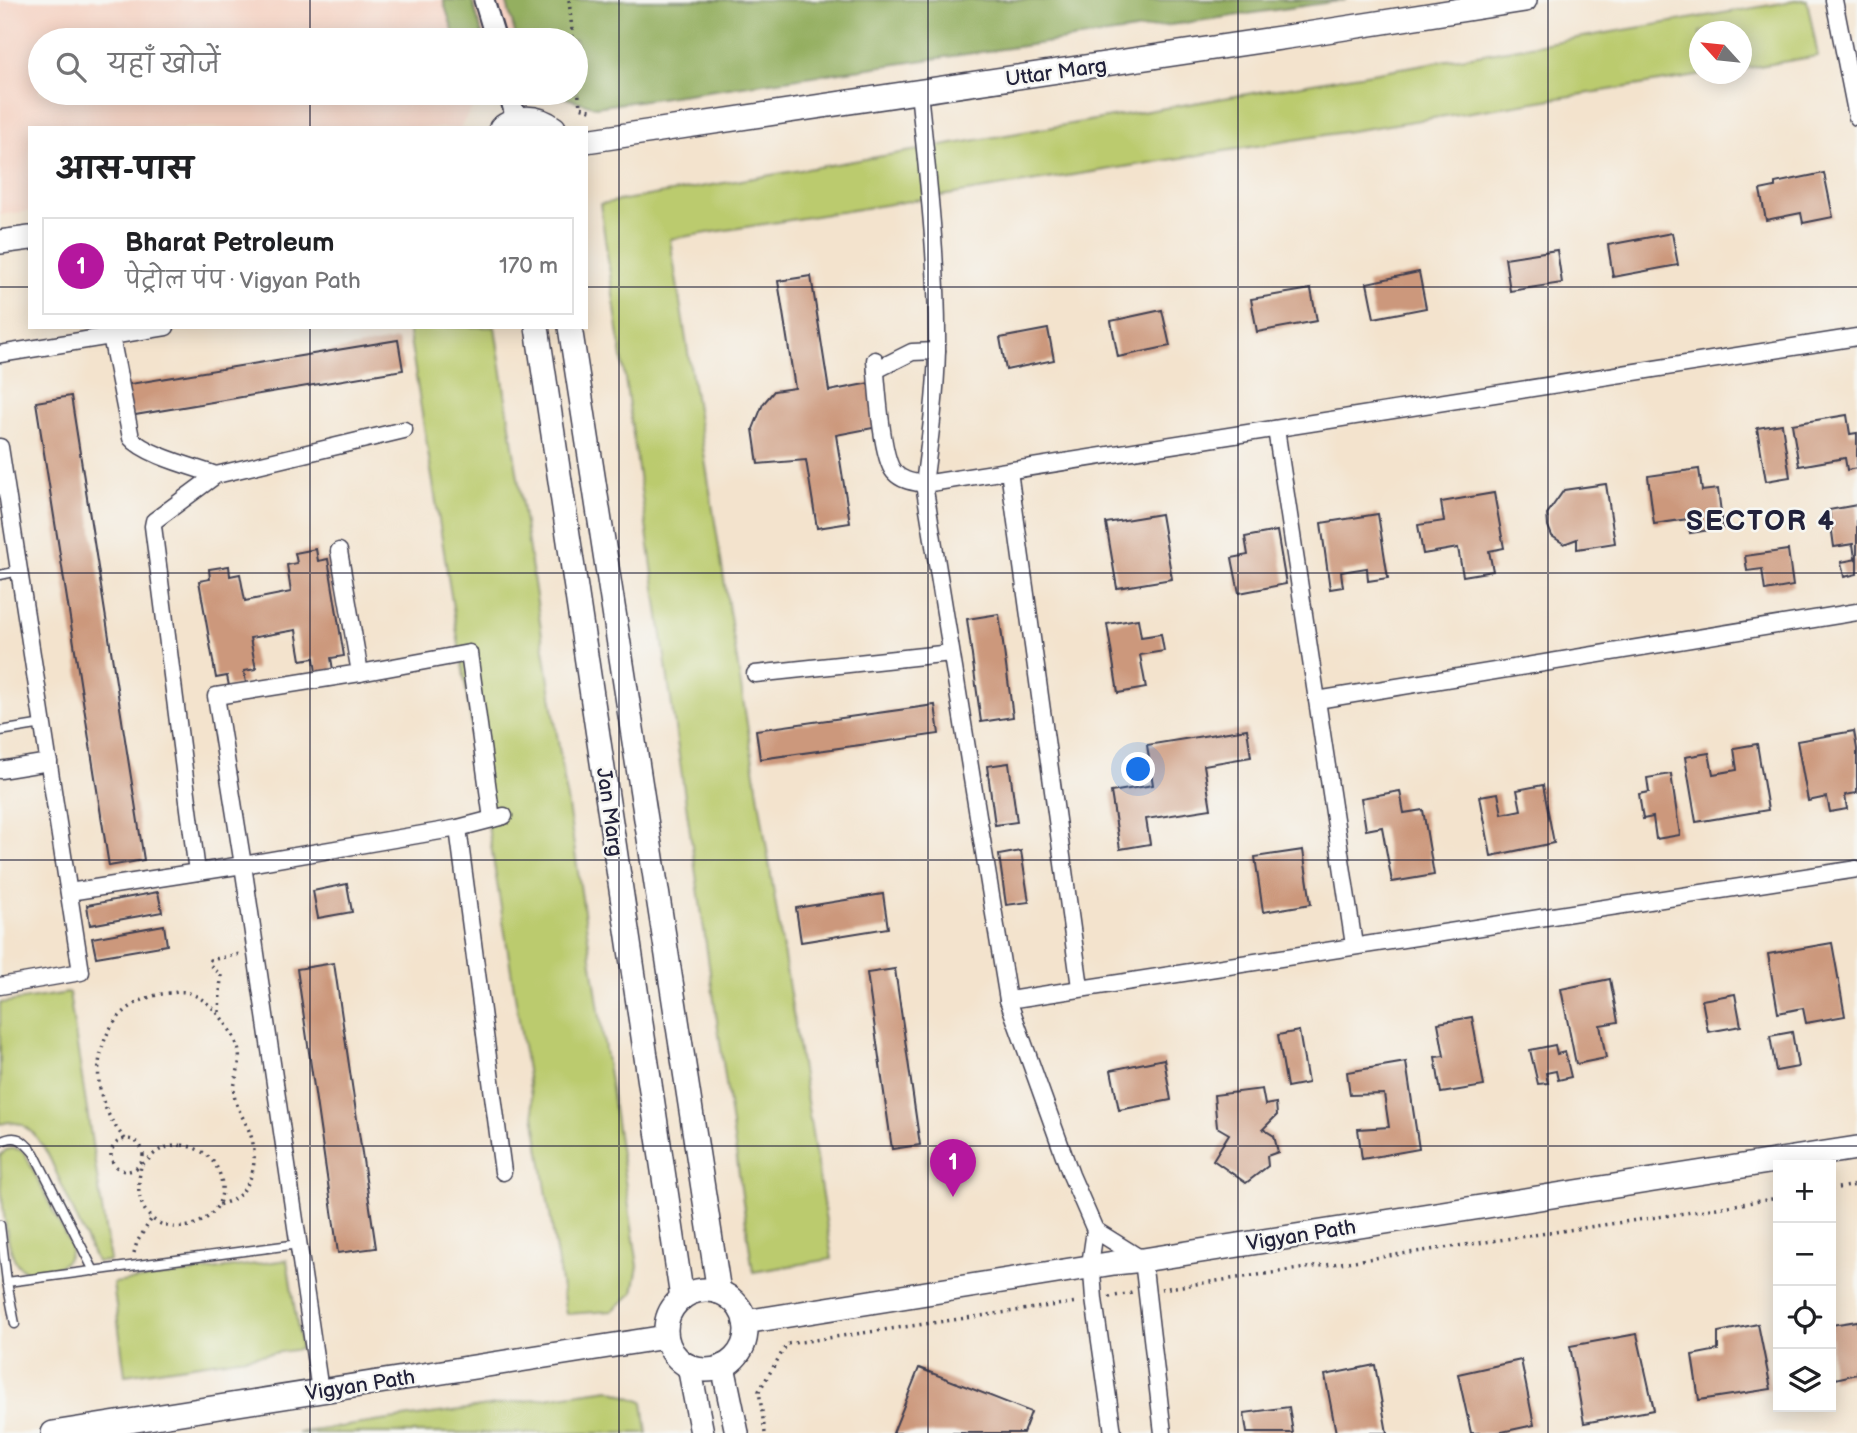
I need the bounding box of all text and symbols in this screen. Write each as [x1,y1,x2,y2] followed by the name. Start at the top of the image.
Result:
[1689,21,1752,84] north arrow
[28,28,588,105] search box
[52,48,90,86] icon: search
[108,50,220,81] text: यहाँ खोजें
[1004,53,1108,92] street label: Uttar Marg
[56,152,193,188] text: आस-पास
[125,228,334,259] text: Bharat Petroleum
[76,252,86,280] text: 1
[499,252,558,280] text: 170 m
[125,267,361,295] text: पेट्रोल पंप · Vigyan Path
[1686,505,1836,538] district label: SECTOR 4
[1121,752,1155,786] your location
[591,766,628,858] street label: Jan Marg
[930,1139,976,1197] pin: 1
[1773,1160,1836,1412] map controls
[1773,1160,1836,1223] button: +
[1244,1214,1358,1256] street label: Vigyan Path
[1773,1223,1836,1286] button: −
[1773,1286,1836,1349] button: locate
[1773,1349,1836,1412] button: layers
[303,1364,417,1406] street label: Vigyan Path

